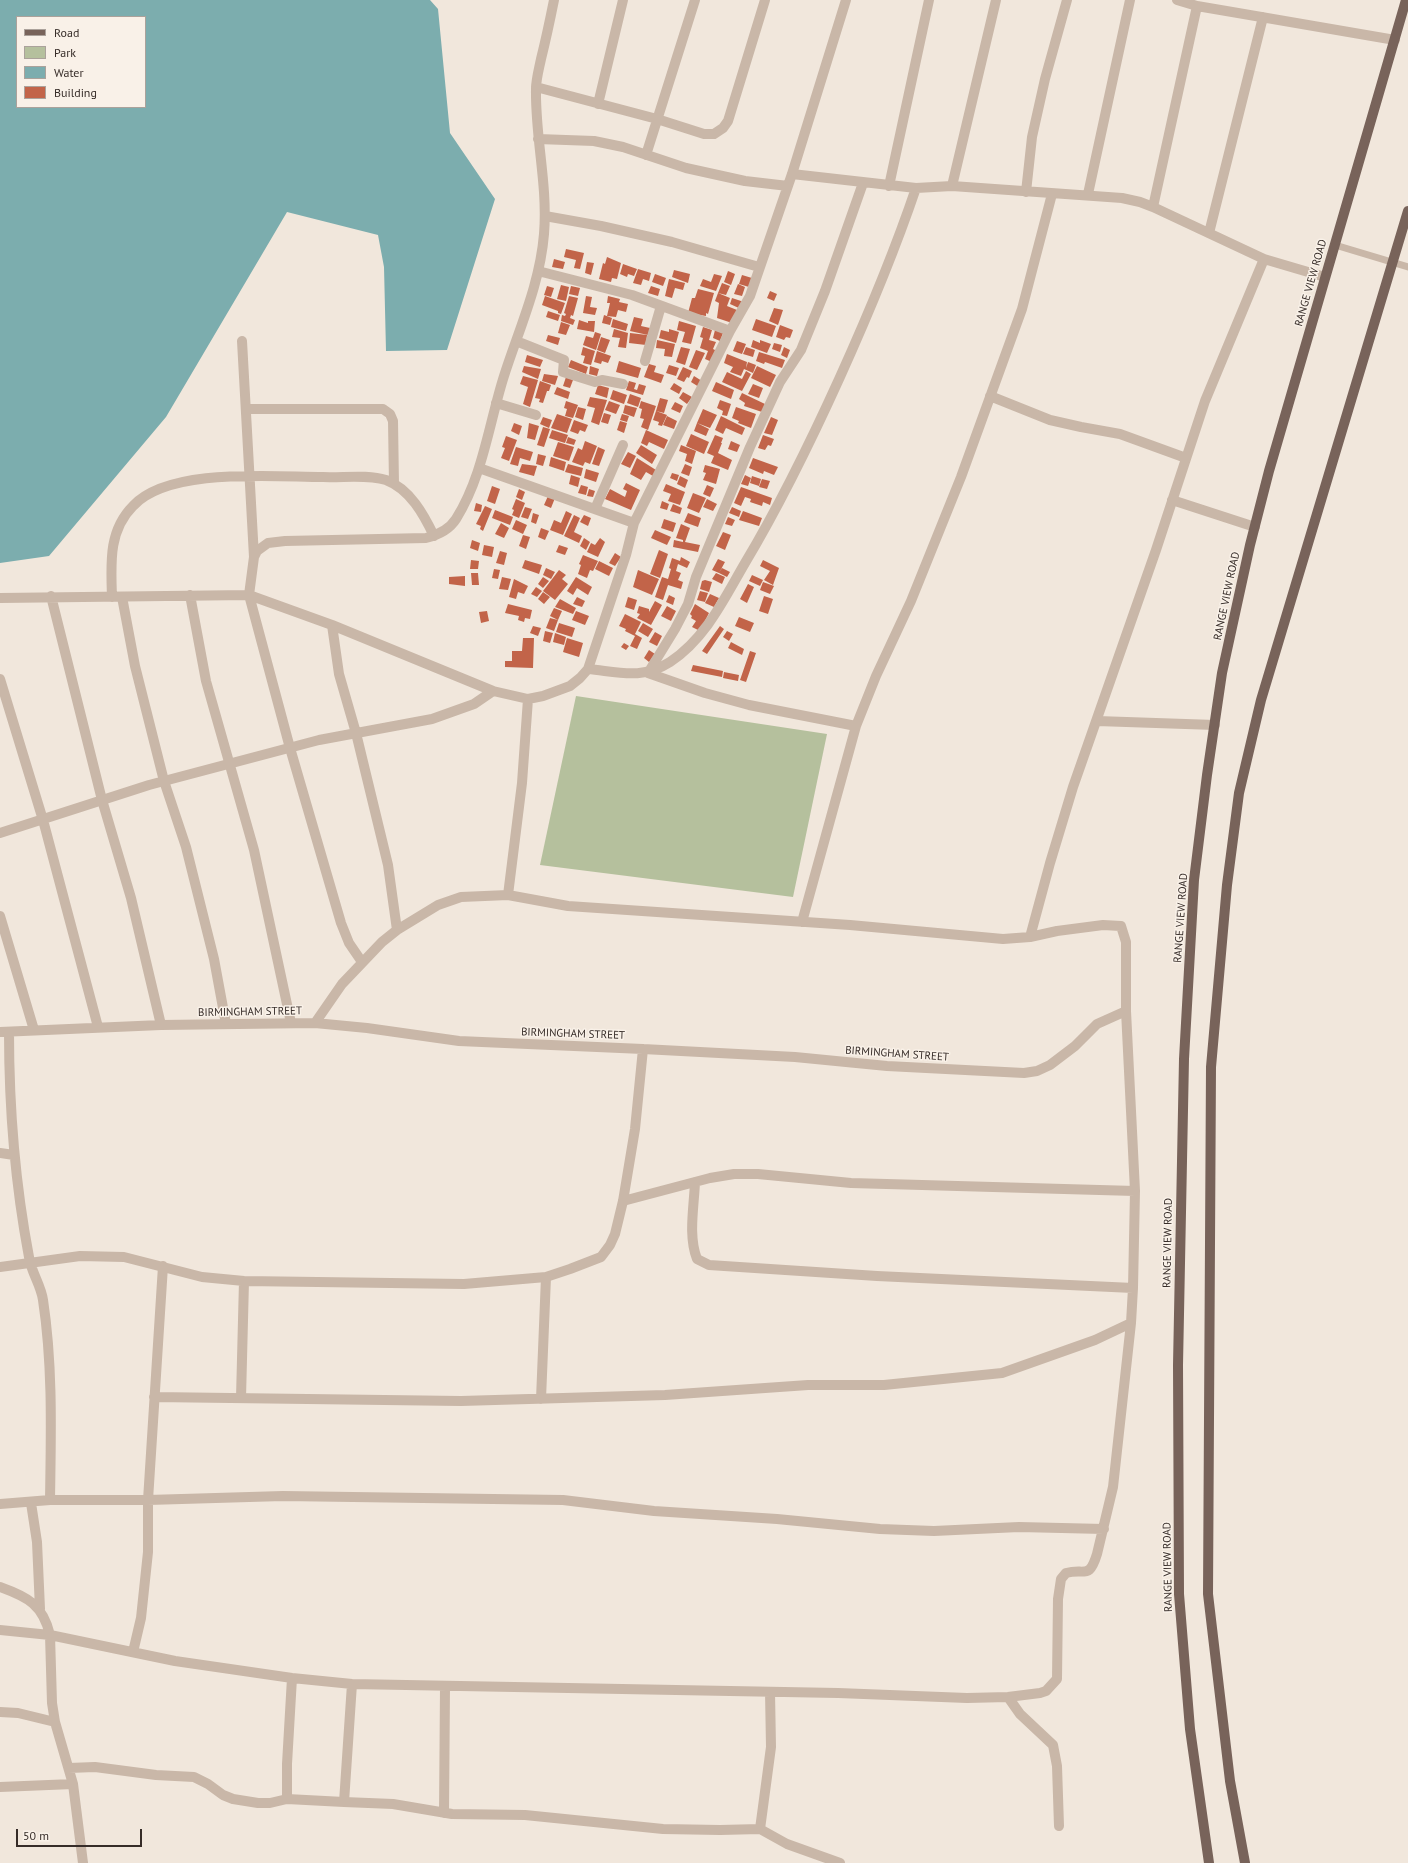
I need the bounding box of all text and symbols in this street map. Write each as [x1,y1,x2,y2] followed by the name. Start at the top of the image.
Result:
[16,16,146,108] legend
[54,25,79,40] text: Road
[54,45,76,60] text: Park
[54,65,84,80] text: Water
[54,85,97,100] text: Building
[1292,238,1330,328] street label: RANGE VIEW ROAD
[1211,551,1243,641] street label: RANGE VIEW ROAD
[1171,873,1191,963] street label: RANGE VIEW ROAD
[198,1004,302,1020] street label: BIRMINGHAM STREET
[521,1026,625,1042] street label: BIRMINGHAM STREET
[845,1044,949,1064] street label: BIRMINGHAM STREET
[1161,1198,1175,1288] street label: RANGE VIEW ROAD
[1161,1522,1175,1612] street label: RANGE VIEW ROAD
[18,1821,144,1847] scale bar
[23,1828,49,1843] text: 50 m

